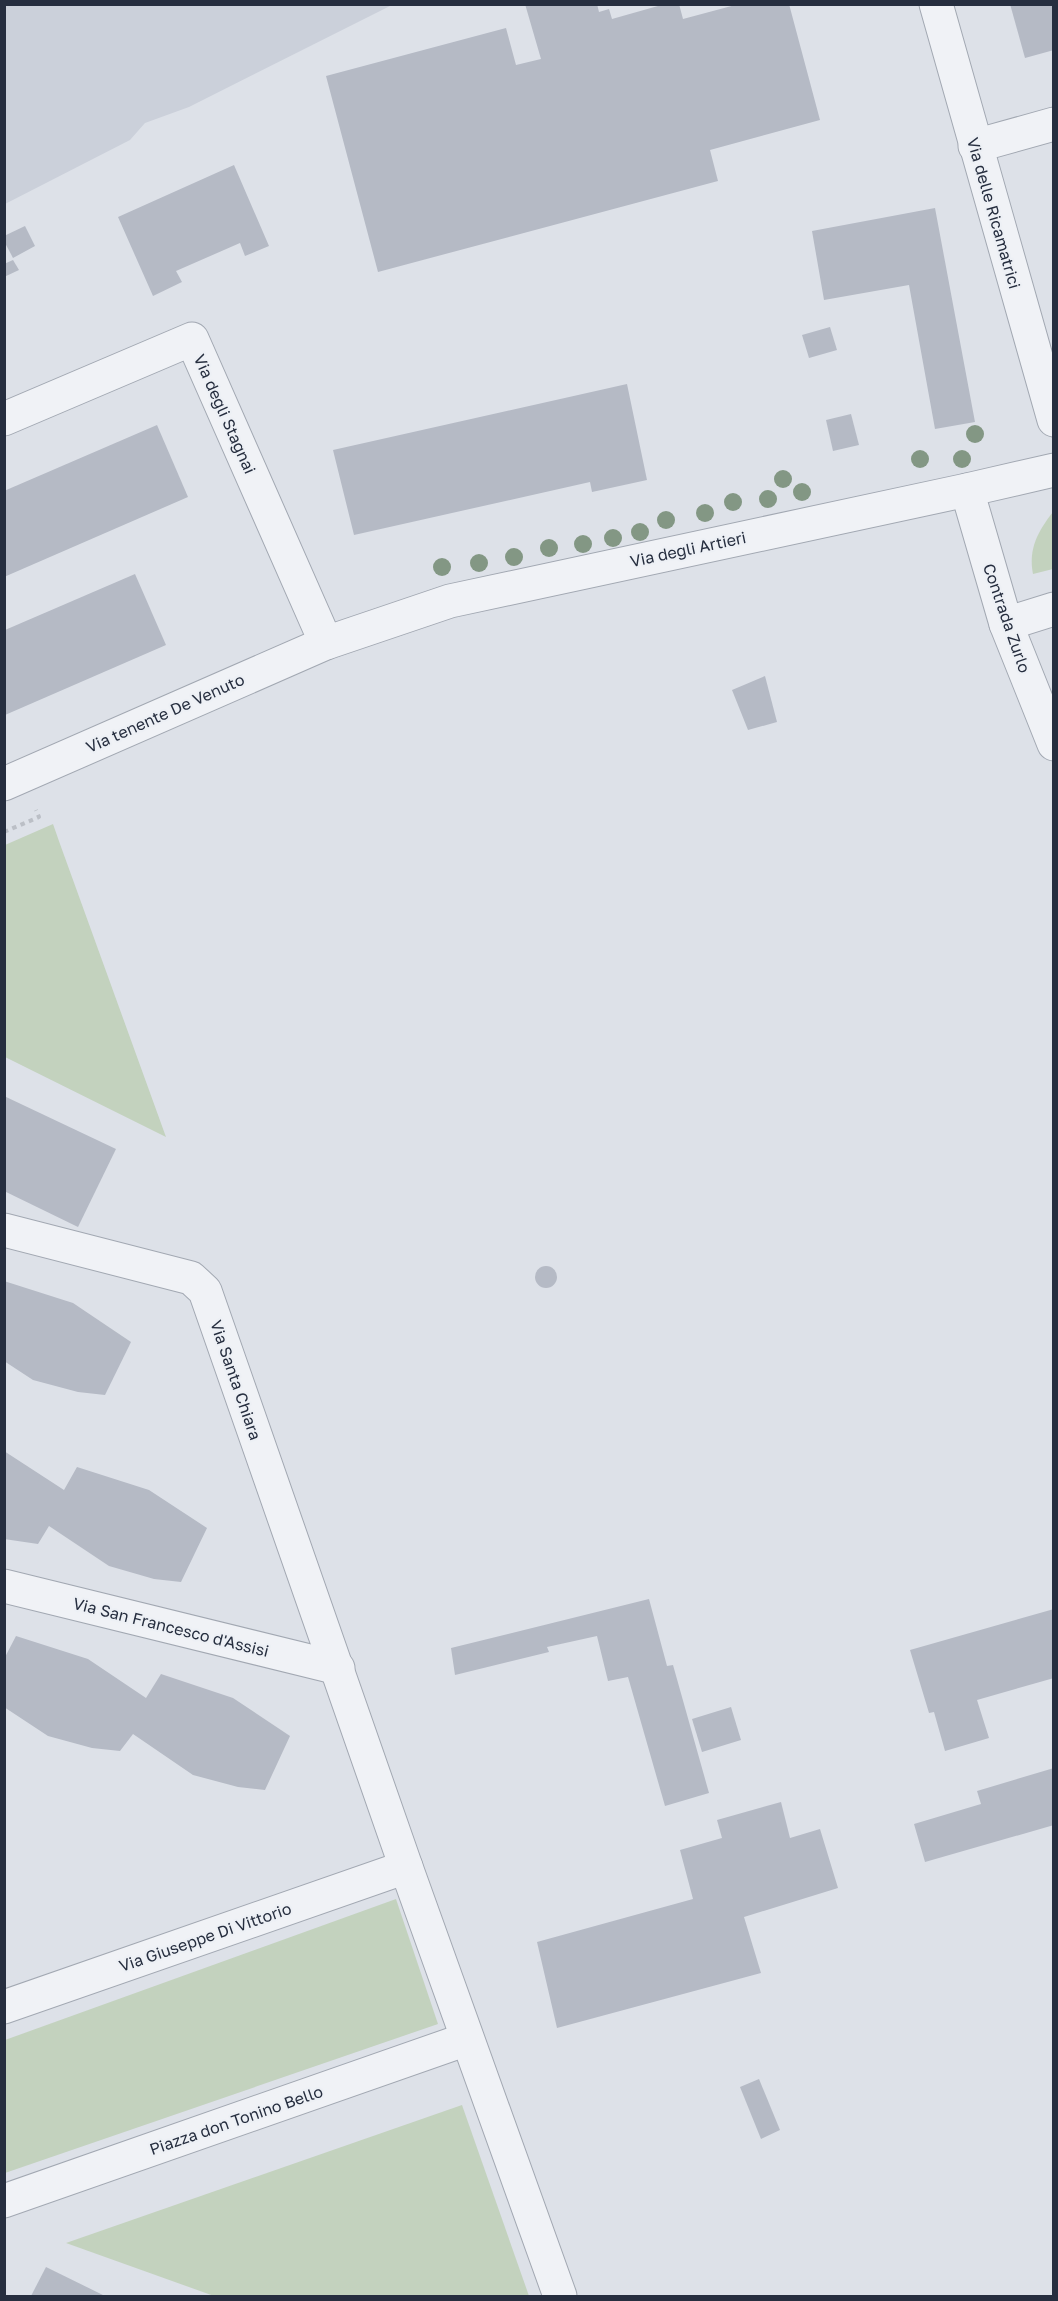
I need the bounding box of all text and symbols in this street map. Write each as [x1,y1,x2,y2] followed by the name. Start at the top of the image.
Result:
[963,135,1025,291] street label: Via delle Ricamatrici
[190,351,260,477] street label: Via degli Stagnai
[628,527,748,571] street label: Via degli Artieri
[979,561,1035,675] street label: Contrada Zurlo
[83,669,247,757] street label: Via tenente De Venuto
[206,1317,266,1443] street label: Via Santa Chiara
[71,1593,271,1661] street label: Via San Francesco d'Assisi
[116,1898,294,1976] street label: Via Giuseppe Di Vittorio
[147,2081,325,2159] street label: Piazza don Tonino Bello

